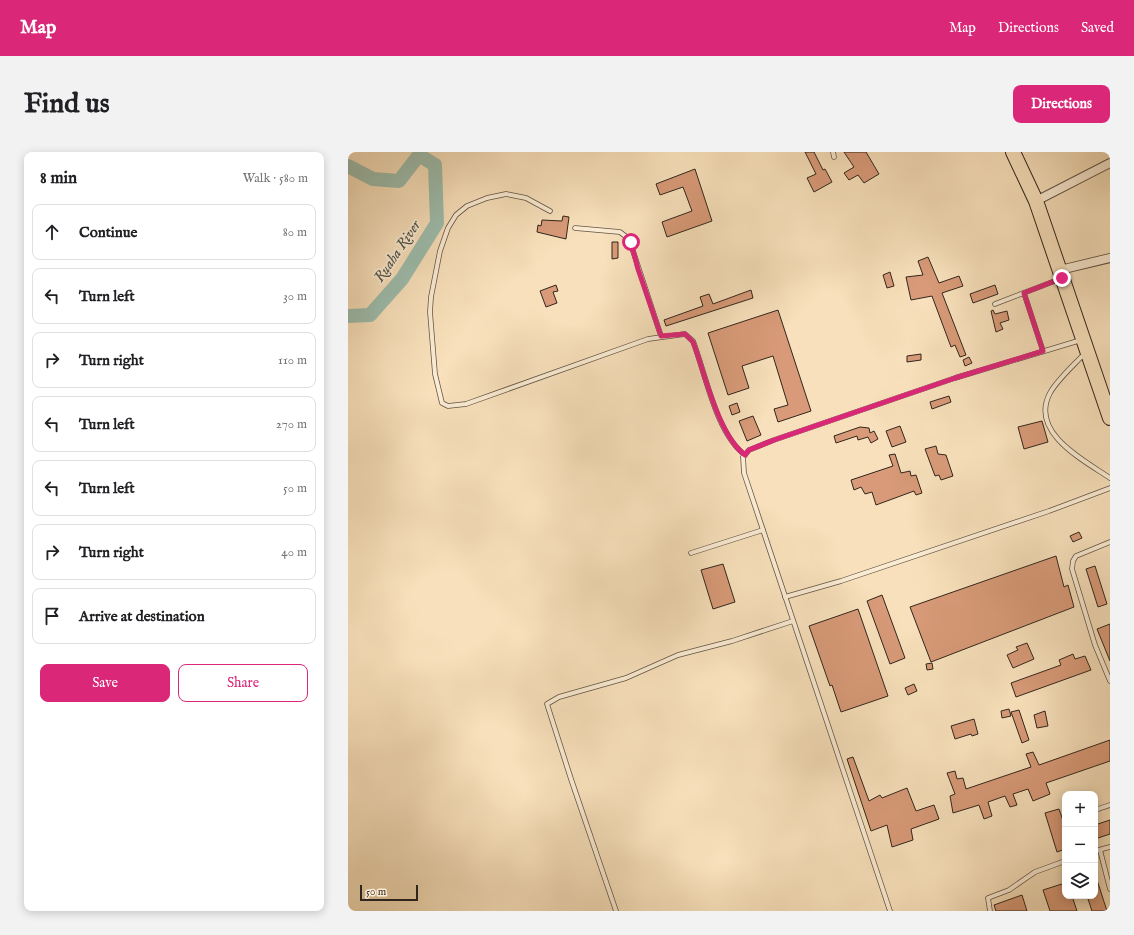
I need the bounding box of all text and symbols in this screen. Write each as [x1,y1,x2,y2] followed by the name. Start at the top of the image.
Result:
[20,16,56,40] text: Map
[949,19,976,37] text: Map
[998,19,1059,37] text: Directions
[1081,19,1114,37] text: Saved
[1013,85,1110,123] button: Directions
[24,87,110,122] text: Find us
[40,168,77,189] text: 8 min
[243,170,308,187] text: Walk · 580 m
[370,216,426,286] water label: Ruaha River
[41,221,63,243] icon: ahead
[79,223,137,242] text: Continue
[283,224,307,241] text: 80 m
[622,233,640,251] route start
[1053,269,1071,287] route end
[41,285,63,307] icon: left
[79,287,135,306] text: Turn left
[283,288,307,305] text: 30 m
[41,349,63,371] icon: right
[79,351,144,370] text: Turn right
[278,352,307,369] text: 110 m
[41,413,63,435] icon: left
[79,415,135,434] text: Turn left
[276,416,307,433] text: 270 m
[41,477,63,499] icon: left
[79,479,135,498] text: Turn left
[283,480,307,497] text: 50 m
[41,541,63,563] icon: right
[79,543,144,562] text: Turn right
[281,544,307,561] text: 40 m
[41,605,63,627] icon: arrive
[79,607,205,626] text: Arrive at destination
[40,664,170,702] button: Save
[178,664,308,702] button: Share
[1062,791,1098,899] map controls
[1062,791,1098,827] button: +
[1062,827,1098,863] button: −
[1062,863,1098,899] button: layers
[360,883,418,902] scale bar
[366,885,386,899] text: 50 m

